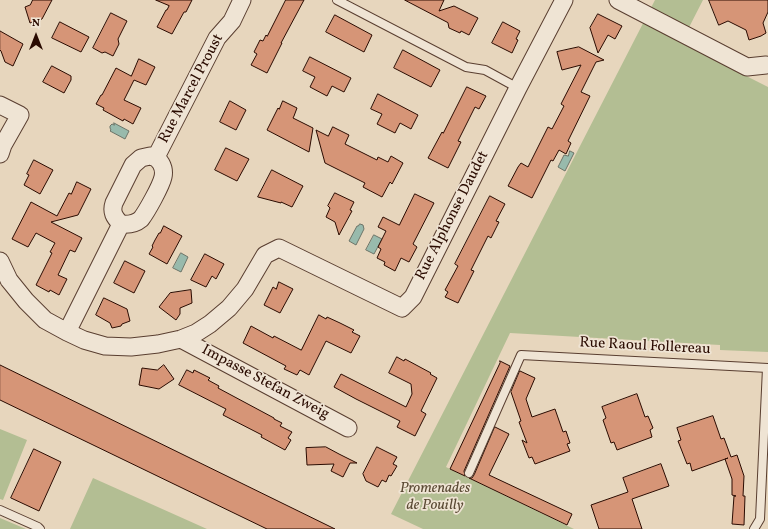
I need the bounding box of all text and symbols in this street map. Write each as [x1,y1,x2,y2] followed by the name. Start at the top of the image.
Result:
[16,16,56,56] north arrow
[32,16,40,31] text: N
[156,31,228,147] street label: Rue Marcel Proust
[413,148,493,284] street label: Rue Alphonse Daudet
[579,335,711,359] street label: Rue Raoul Follereau
[198,342,332,424] street label: Impasse Stefan Zweig
[400,480,470,515] park label: Promenades de Pouilly

